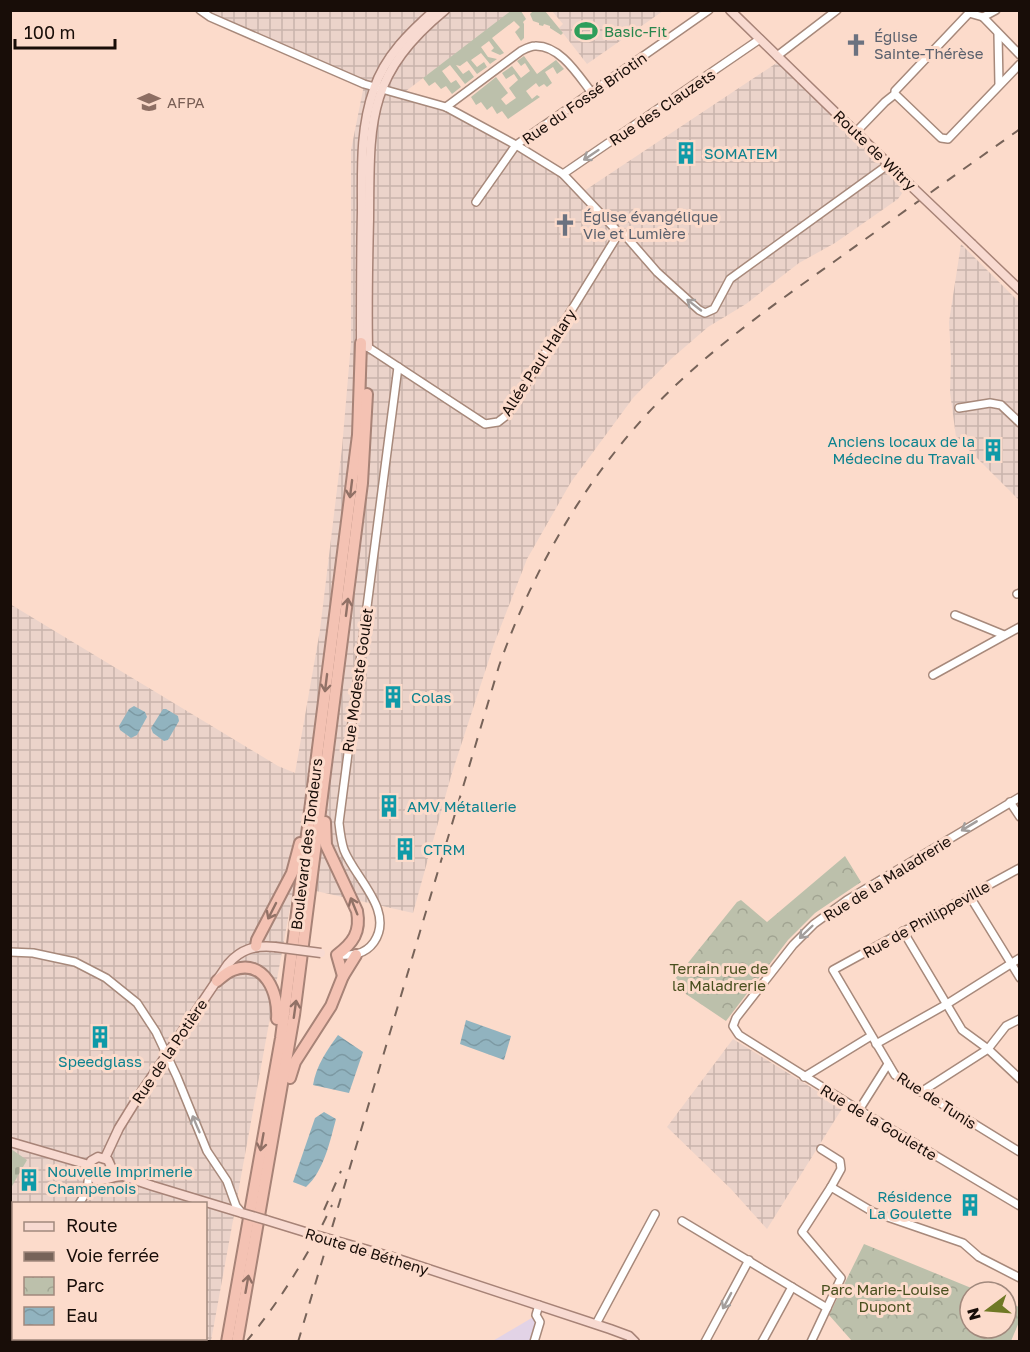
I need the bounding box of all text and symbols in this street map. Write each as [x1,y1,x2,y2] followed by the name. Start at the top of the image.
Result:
[15,12,116,50] scale bar
[573,18,599,44] sports icon: Basic-Fit
[24,21,75,43] text: 100 m
[604,22,667,40] place label: Basic-Fit
[874,27,984,62] place label: Église Sainte-Thérèse
[843,32,869,58] church icon: Église Sainte-Thérèse
[518,48,650,148] street label: Rue du Fossé Briotin
[606,65,718,149] street label: Rue des Clauzets
[136,89,162,115] school or university icon: AFPA
[167,93,205,111] place label: AFPA
[830,106,920,194] street label: Route de Witry
[673,140,699,166] building icon: SOMATEM
[704,144,778,162] place label: SOMATEM
[583,149,599,161] one-way arrow
[583,207,719,242] place label: Église évangélique Vie et Lumière
[552,212,578,238] church icon: Église évangélique Vie et Lumière
[686,298,702,311] one-way arrow
[497,305,580,419] street label: Allée Paul Halary
[828,432,975,467] place label: Anciens locaux de la Médecine du Travail
[980,437,1006,463] building icon: Anciens locaux de la Médecine du Travail
[346,479,357,499] one-way arrow
[341,598,352,617] one-way arrow
[338,607,376,753] street label: Rue Modeste Goulet
[321,672,332,692] one-way arrow
[380,684,406,710] building icon: Colas
[411,688,451,706] place label: Colas
[287,757,325,931] street label: Boulevard des Tondeurs
[376,793,402,819] building icon: AMV Métallerie
[407,797,517,815] place label: AMV Métallerie
[961,821,978,833] one-way arrow
[820,831,954,925] street label: Rue de la Maladrerie
[392,836,418,862] building icon: CTRM
[423,840,465,858] place label: CTRM
[859,876,993,961] street label: Rue de Philippeville
[348,897,359,916] one-way arrow
[266,901,278,919] one-way arrow
[798,925,813,939] one-way arrow
[670,959,769,994] park label: Terrain rue de la Maladrerie
[127,995,211,1107] street label: Rue de la Potière
[289,1000,300,1019] one-way arrow
[87,1024,113,1050] building icon: Speedglass
[58,1052,142,1070] place label: Speedglass
[894,1068,980,1132] street label: Rue de Tunis
[817,1080,941,1164] street label: Rue de la Goulette
[190,1116,201,1134] one-way arrow
[256,1132,267,1152] one-way arrow
[47,1162,193,1197] place label: Nouvelle Imprimerie Champenois
[16,1167,42,1193] building icon: Nouvelle Imprimerie Champenois
[869,1187,952,1222] place label: Résidence La Goulette
[957,1192,983,1218] building icon: Résidence La Goulette
[12,1202,207,1340] legend
[66,1214,117,1236] text: Route
[303,1224,432,1279] street label: Route de Bétheny
[66,1244,159,1266] text: Voie ferrée
[66,1274,105,1296] text: Parc
[242,1275,253,1294] one-way arrow
[821,1280,950,1315] park label: Parc Marie-Louise Dupont
[958,1280,1018,1340] north arrow
[721,1291,732,1309] one-way arrow
[66,1304,98,1326] text: Eau
[962,1306,985,1323] text: N

